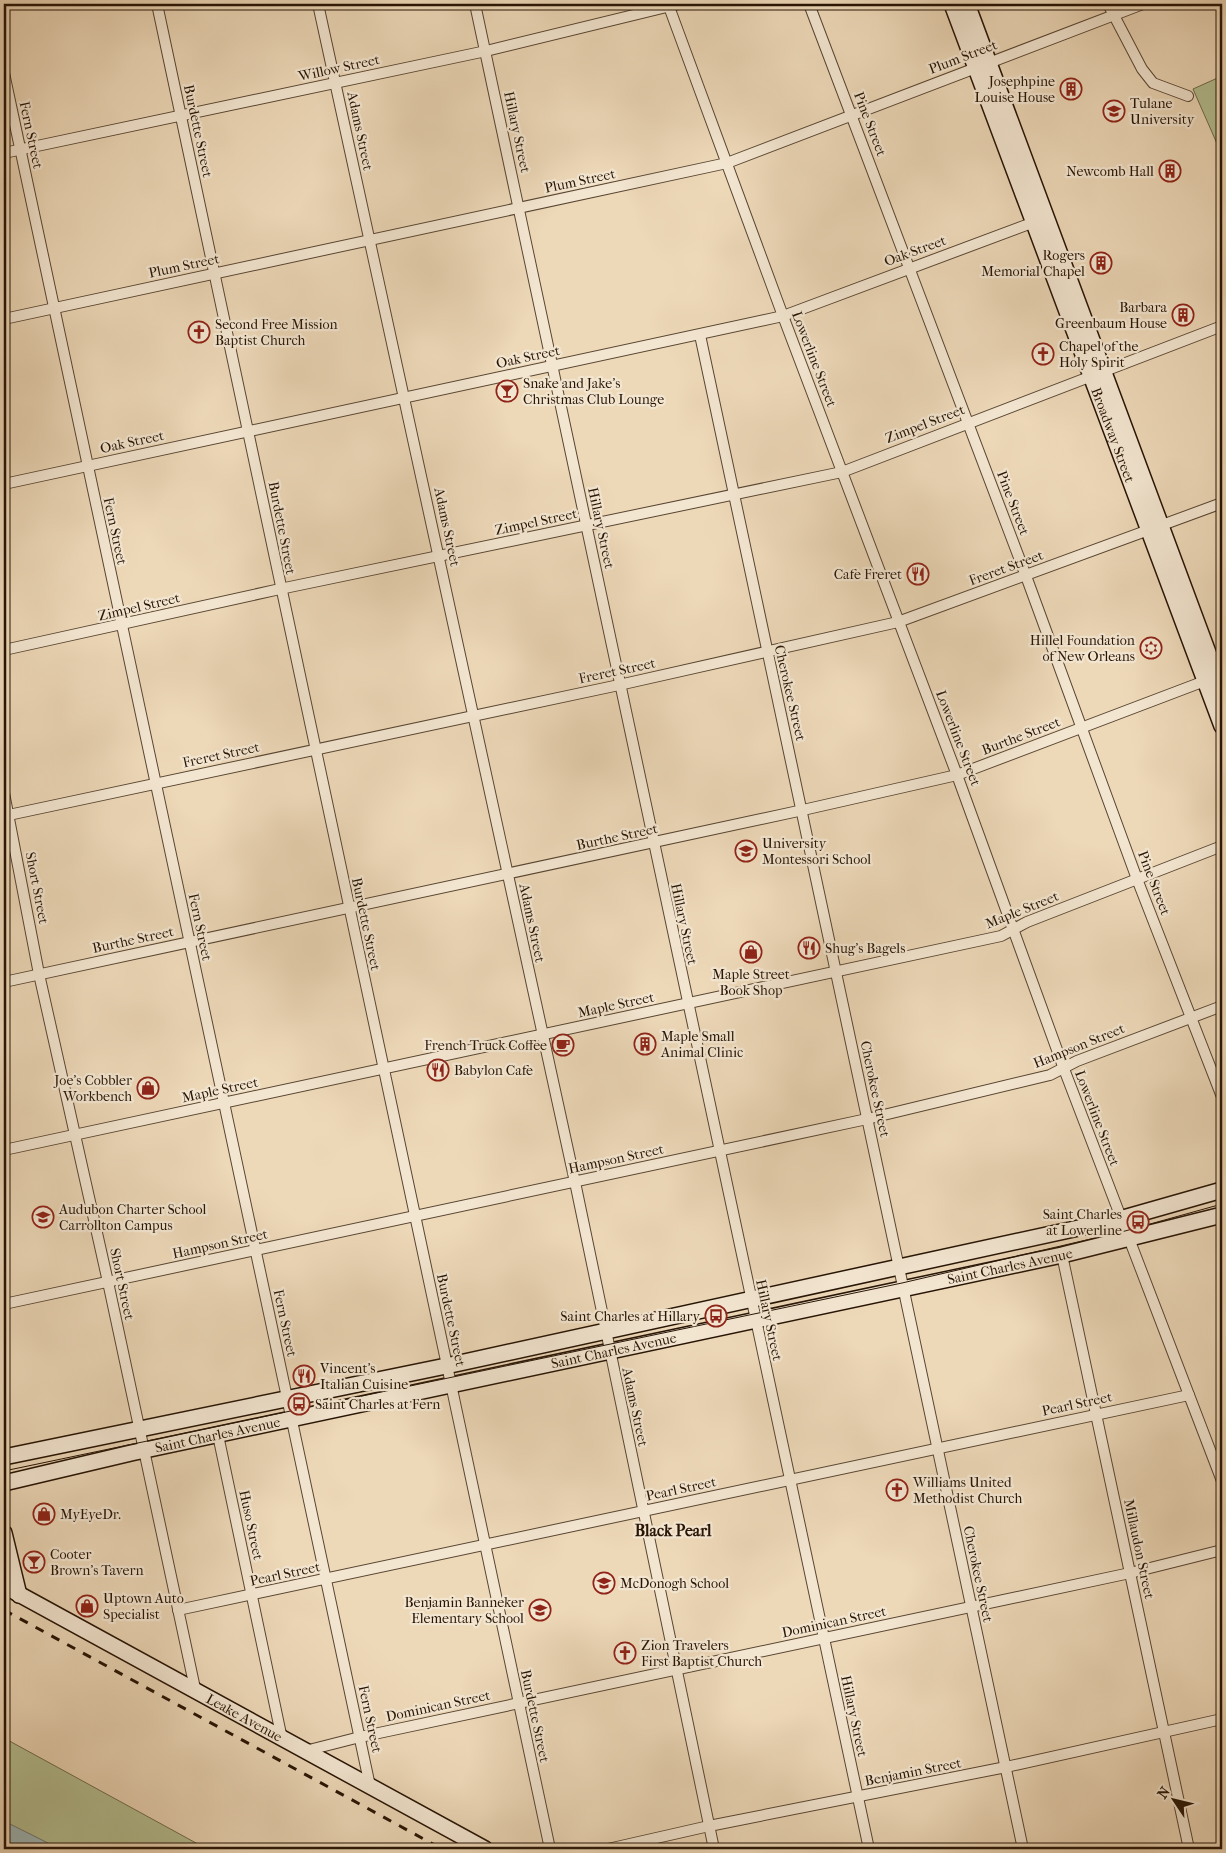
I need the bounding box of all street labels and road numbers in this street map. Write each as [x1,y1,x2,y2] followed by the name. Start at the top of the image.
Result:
[926,36,1000,78] street label: Plum Street
[296,51,381,85] street label: Willow Street
[180,83,216,179] street label: Burdette Street
[343,89,377,172] street label: Adams Street
[850,89,890,159] street label: Pine Street
[500,90,534,174] street label: Hillary Street
[16,100,46,170] street label: Fern Street
[543,165,617,197] street label: Plum Street
[882,232,948,270] street label: Oak Street
[147,250,221,282] street label: Plum Street
[788,309,840,409] street label: Lowerline Street
[495,342,561,372] street label: Oak Street
[1088,385,1139,485] street label: Broadway Street
[883,401,967,447] street label: Zimpel Street
[99,427,165,457] street label: Oak Street
[993,468,1033,538] street label: Pine Street
[265,480,299,576] street label: Burdette Street
[430,485,464,568] street label: Adams Street
[584,486,618,570] street label: Hillary Street
[100,496,130,566] street label: Fern Street
[493,505,579,539] street label: Zimpel Street
[966,547,1046,589] street label: Freret Street
[96,589,182,625] street label: Zimpel Street
[771,643,809,743] street label: Cherokee Street
[577,655,657,687] street label: Freret Street
[932,688,984,788] street label: Lowerline Street
[979,713,1063,759] street label: Burthe Street
[181,739,261,771] street label: Freret Street
[575,820,659,854] street label: Burthe Street
[1134,848,1174,918] street label: Pine Street
[22,851,52,925] street label: Short Street
[348,876,384,972] street label: Burdette Street
[515,881,549,964] street label: Adams Street
[667,882,701,966] street label: Hillary Street
[983,888,1061,932] street label: Maple Street
[185,892,215,962] street label: Fern Street
[91,923,175,957] street label: Burthe Street
[576,989,656,1021] street label: Maple Street
[1031,1020,1127,1072] street label: Hampson Street
[857,1039,893,1139] street label: Cherokee Street
[1071,1068,1123,1168] street label: Lowerline Street
[180,1074,260,1106] street label: Maple Street
[567,1141,665,1177] street label: Hampson Street
[171,1226,269,1262] street label: Hampson Street
[946,1244,1074,1288] street label: Saint Charles Avenue
[106,1247,138,1321] street label: Short Street
[433,1272,469,1368] street label: Burdette Street
[752,1278,786,1362] street label: Hillary Street
[270,1288,300,1358] street label: Fern Street
[549,1329,678,1372] street label: Saint Charles Avenue
[618,1365,652,1448] street label: Adams Street
[1040,1388,1114,1420] street label: Pearl Street
[153,1413,282,1456] street label: Saint Charles Avenue
[644,1473,718,1505] street label: Pearl Street
[235,1488,267,1562] street label: Huso Street
[1120,1497,1158,1601] street label: Millaudon Street
[960,1524,996,1624] street label: Cherokee Street
[248,1558,322,1590] street label: Pearl Street
[780,1603,888,1641] street label: Dominican Street
[517,1668,553,1764] street label: Burdette Street
[837,1674,871,1758] street label: Hillary Street
[355,1684,385,1754] street label: Fern Street
[384,1687,492,1725] street label: Dominican Street
[203,1690,285,1745] street label: Leake Avenue
[863,1754,963,1790] street label: Benjamin Street

